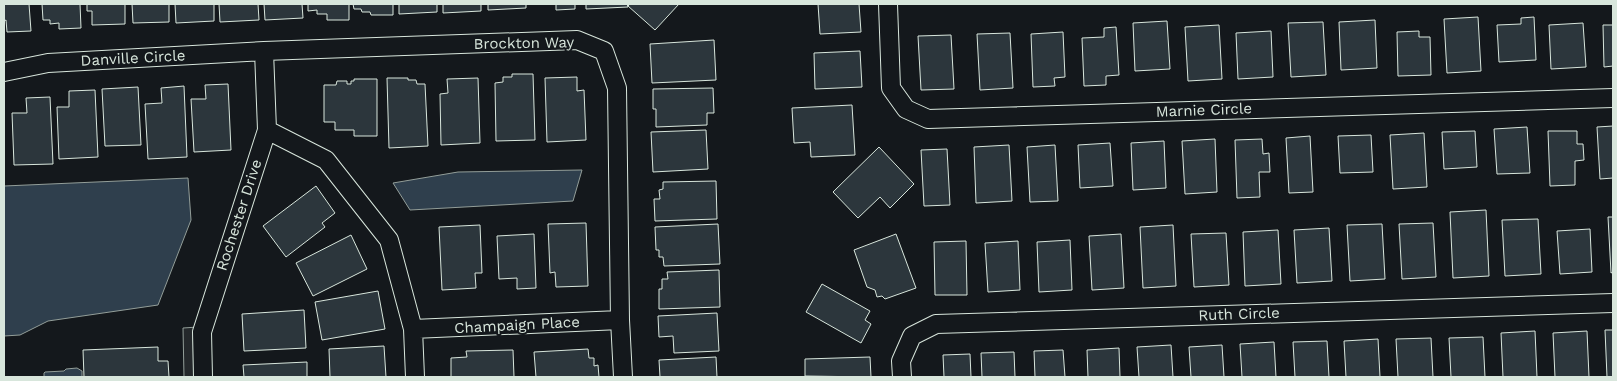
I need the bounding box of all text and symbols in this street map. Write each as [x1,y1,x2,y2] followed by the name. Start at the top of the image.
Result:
[474,33,575,53] street label: Brockton Way
[80,46,186,70] street label: Danville Circle
[1156,99,1252,121] street label: Marnie Circle
[213,157,265,273] street label: Rochester Drive
[1198,304,1280,324] street label: Ruth Circle
[454,313,580,337] street label: Champaign Place

